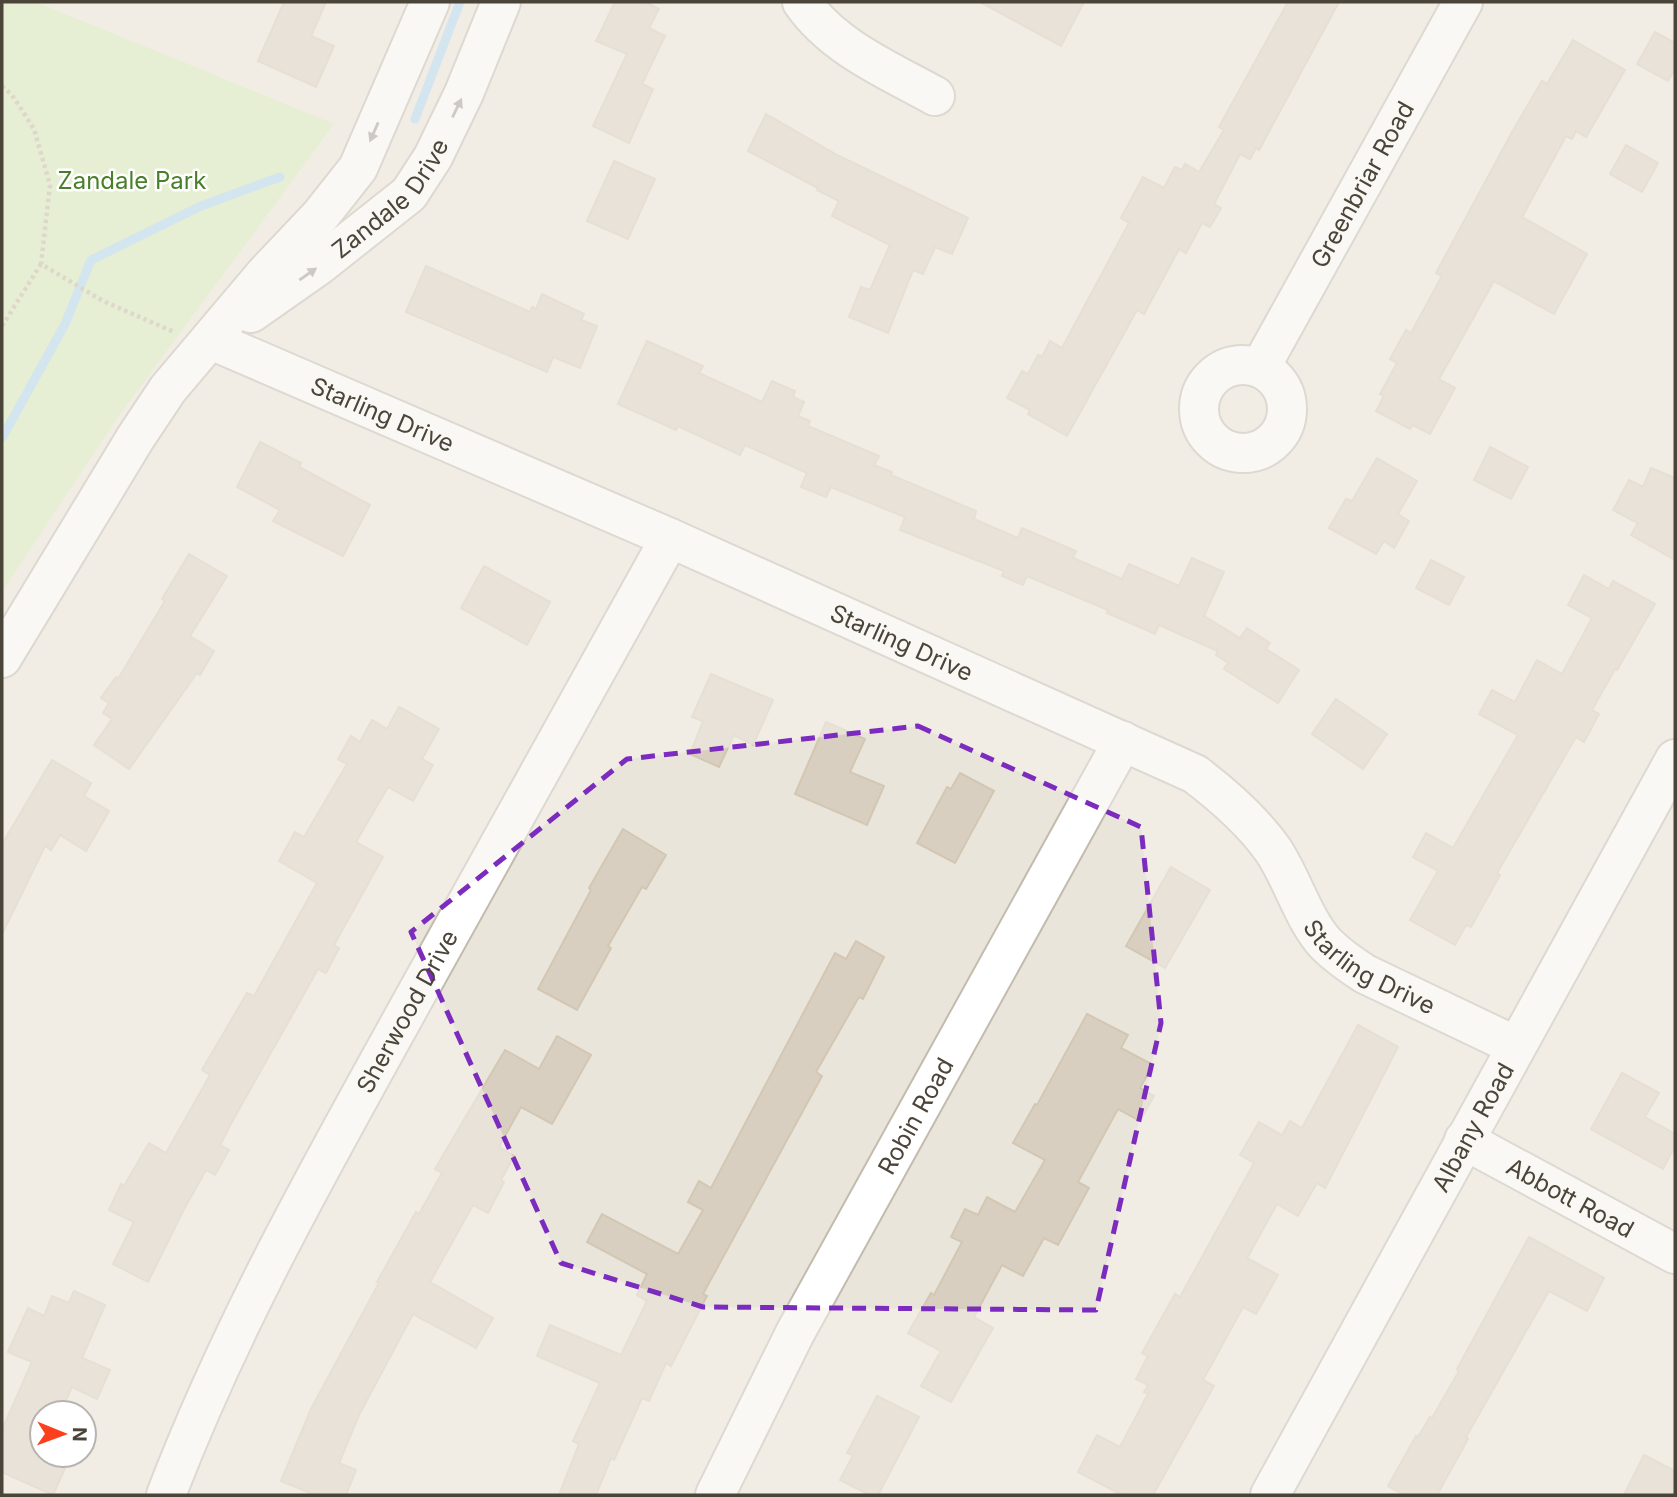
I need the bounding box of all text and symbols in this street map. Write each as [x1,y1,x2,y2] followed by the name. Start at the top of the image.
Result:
[1304,96,1420,273] street label: Greenbriar Road
[451,98,463,118] one-way arrow
[368,122,380,142] one-way arrow
[326,134,454,264] street label: Zandale Drive
[58,166,206,195] park label: Zandale Park
[299,267,317,281] one-way arrow
[307,370,459,458] street label: Starling Drive
[826,598,978,687] street label: Starling Drive
[1298,914,1440,1020] street label: Starling Drive
[350,925,464,1098] street label: Sherwood Drive
[871,1052,959,1179] street label: Robin Road
[1425,1057,1520,1197] street label: Albany Road
[1502,1151,1639,1244] street label: Abbott Road
[28,1399,98,1469] north arrow
[68,1427,91,1442] text: N

